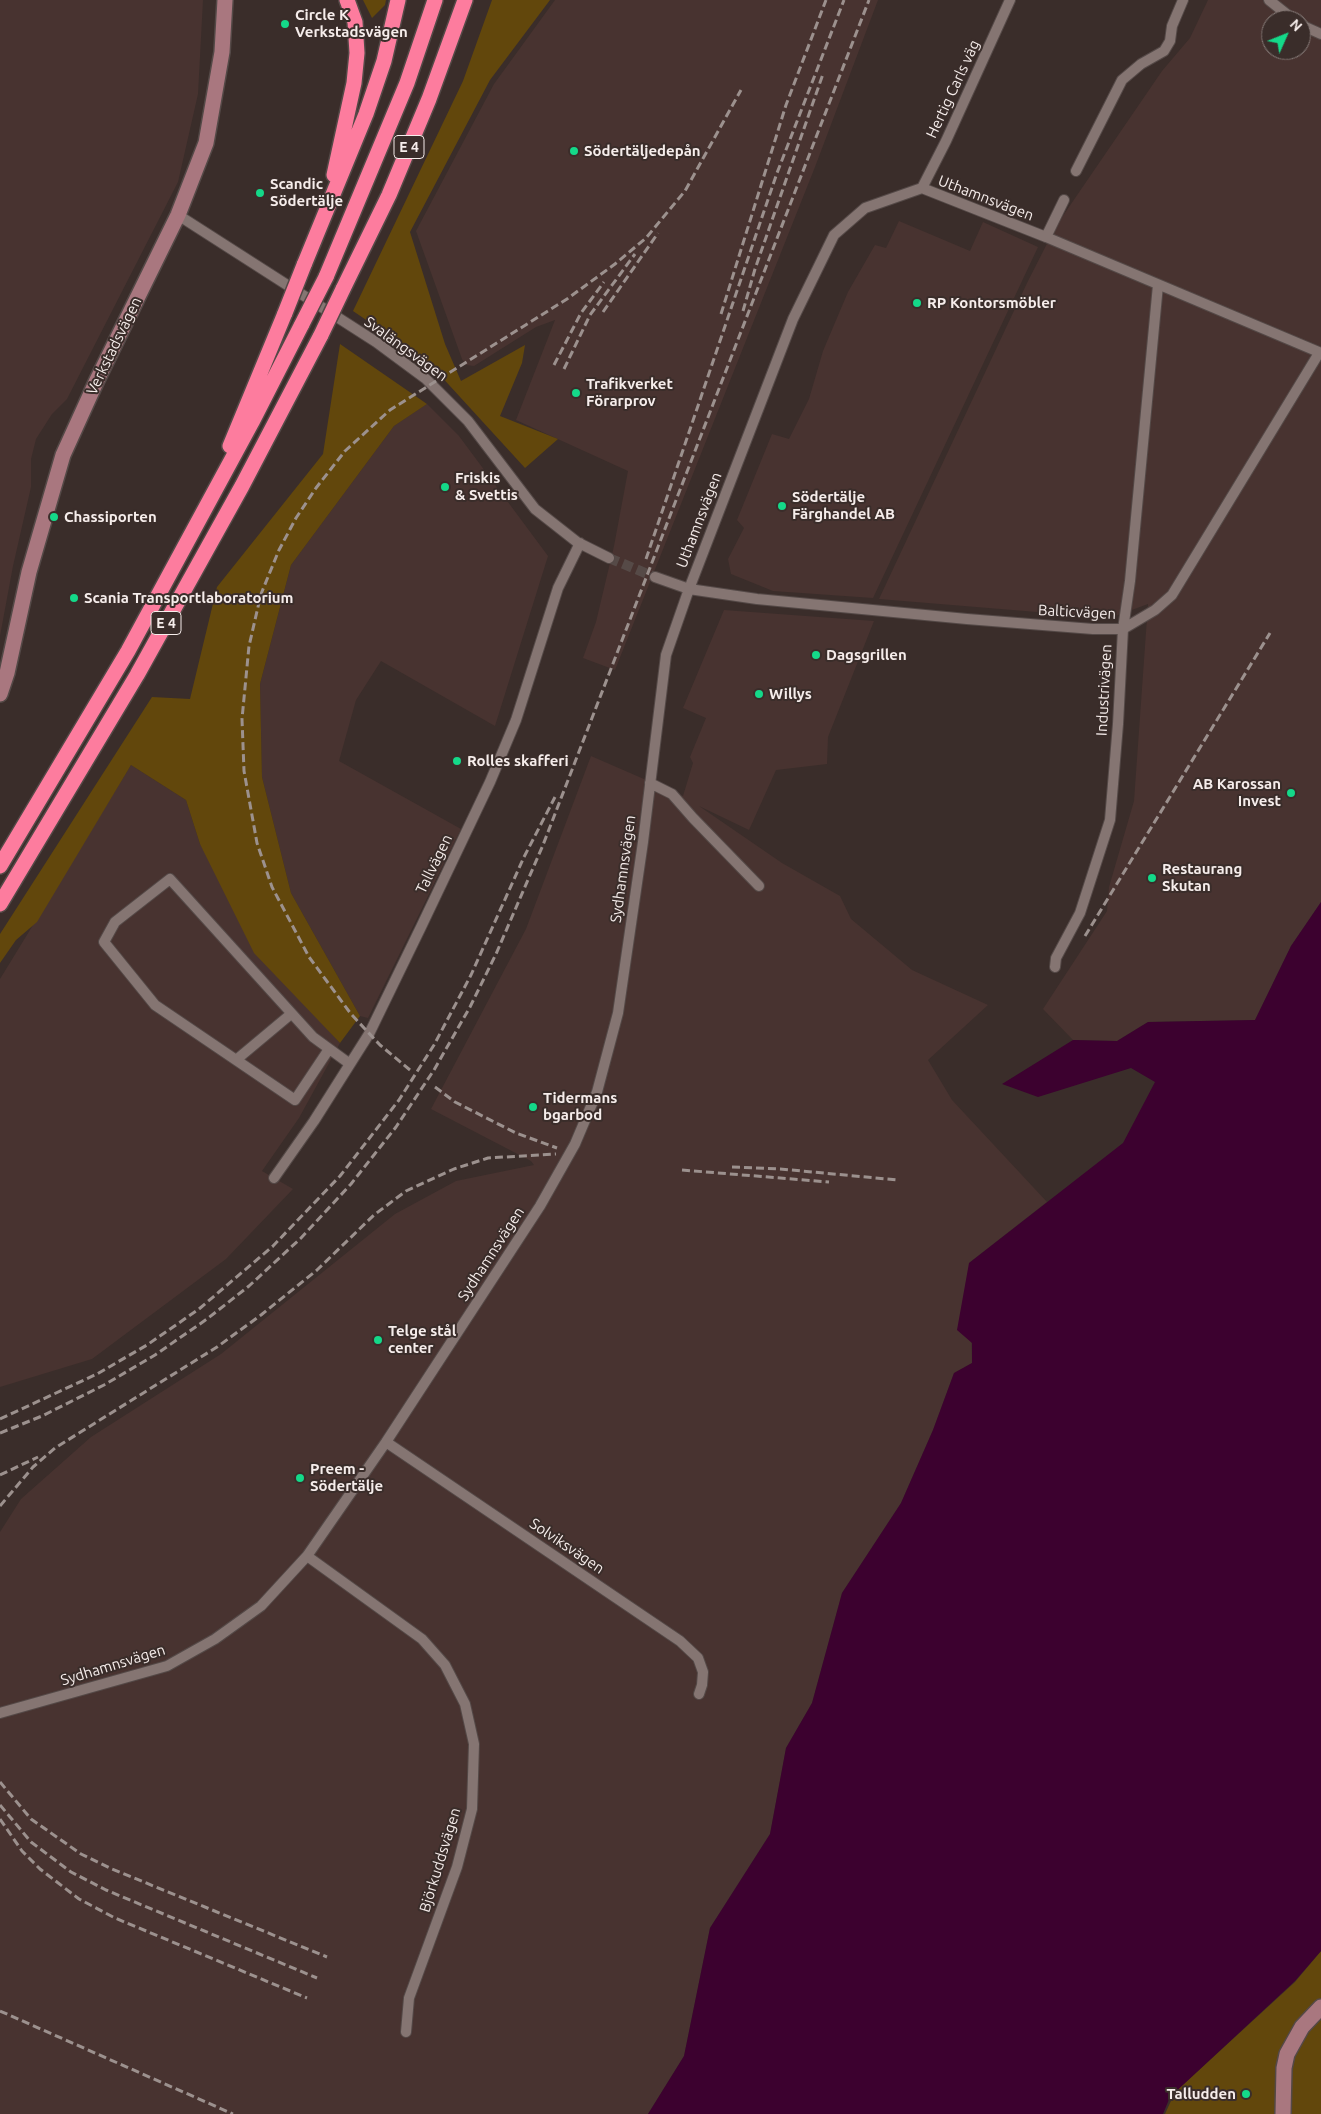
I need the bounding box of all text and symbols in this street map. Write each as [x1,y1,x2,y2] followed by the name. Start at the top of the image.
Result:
[295,6,408,41] place label: Circle K Verkstadsvägen
[1261,10,1311,60] north arrow
[1287,16,1305,35] text: N
[279,18,291,30] marker: Circle K Verkstadsvägen
[922,37,984,141] street label: Hertig Carls väg
[394,136,424,158] road number: E 4
[584,142,701,160] place label: Södertäljedepån
[568,145,580,157] marker: Södertäljedepån
[936,172,1036,224] street label: Uthamnsvägen
[270,175,343,210] place label: Scandic Södertälje
[254,187,266,199] marker: Scandic Södertälje
[83,294,145,398] street label: Verkstadsvägen
[927,294,1056,312] place label: RP Kontorsmöbler
[911,297,923,309] marker: RP Kontorsmöbler
[361,313,451,385] street label: Svalängsvägen
[586,375,673,410] place label: Trafikverket Förarprov
[570,387,582,399] marker: Trafikverket Förarprov
[455,469,518,504] place label: Friskis & Svettis
[673,470,725,570] street label: Uthamnsvägen
[439,481,451,493] marker: Friskis & Svettis
[792,488,895,523] place label: Södertälje Färghandel AB
[776,500,788,512] marker: Södertälje Färghandel AB
[64,508,157,526] place label: Chassiporten
[48,511,60,523] marker: Chassiporten
[84,589,294,607] place label: Scania Transportlaboratorium
[68,592,80,604] marker: Scania Transportlaboratorium
[1037,601,1117,623] street label: Balticvägen
[151,612,181,634] road number: E 4
[1093,644,1115,736] street label: Industrivägen
[826,646,907,664] place label: Dagsgrillen
[810,649,822,661] marker: Dagsgrillen
[769,685,812,703] place label: Willys
[753,688,765,700] marker: Willys
[467,752,569,770] place label: Rolles skafferi
[451,755,463,767] marker: Rolles skafferi
[1193,775,1281,810] place label: AB Karossan Invest
[1285,787,1297,799] marker: AB Karossan Invest
[607,814,639,924] street label: Sydhamnsvägen
[412,831,456,897] street label: Tallvägen
[1162,860,1242,895] place label: Restaurang Skutan
[1146,872,1158,884] marker: Restaurang Skutan
[543,1089,617,1124] place label: Tidermans bgarbod
[527,1101,539,1113] marker: Tidermans bgarbod
[454,1204,528,1304] street label: Sydhamnsvägen
[388,1322,456,1357] place label: Telge stål center
[372,1334,384,1346] marker: Telge stål center
[310,1460,383,1495] place label: Preem - Södertälje
[294,1472,306,1484] marker: Preem - Södertälje
[526,1514,608,1578] street label: Solviksvägen
[59,1641,167,1689] street label: Sydhamnsvägen
[416,1806,464,1914] street label: Björkuddsvägen
[1167,2085,1236,2103] place label: Talludden
[1240,2088,1252,2100] marker: Talludden

